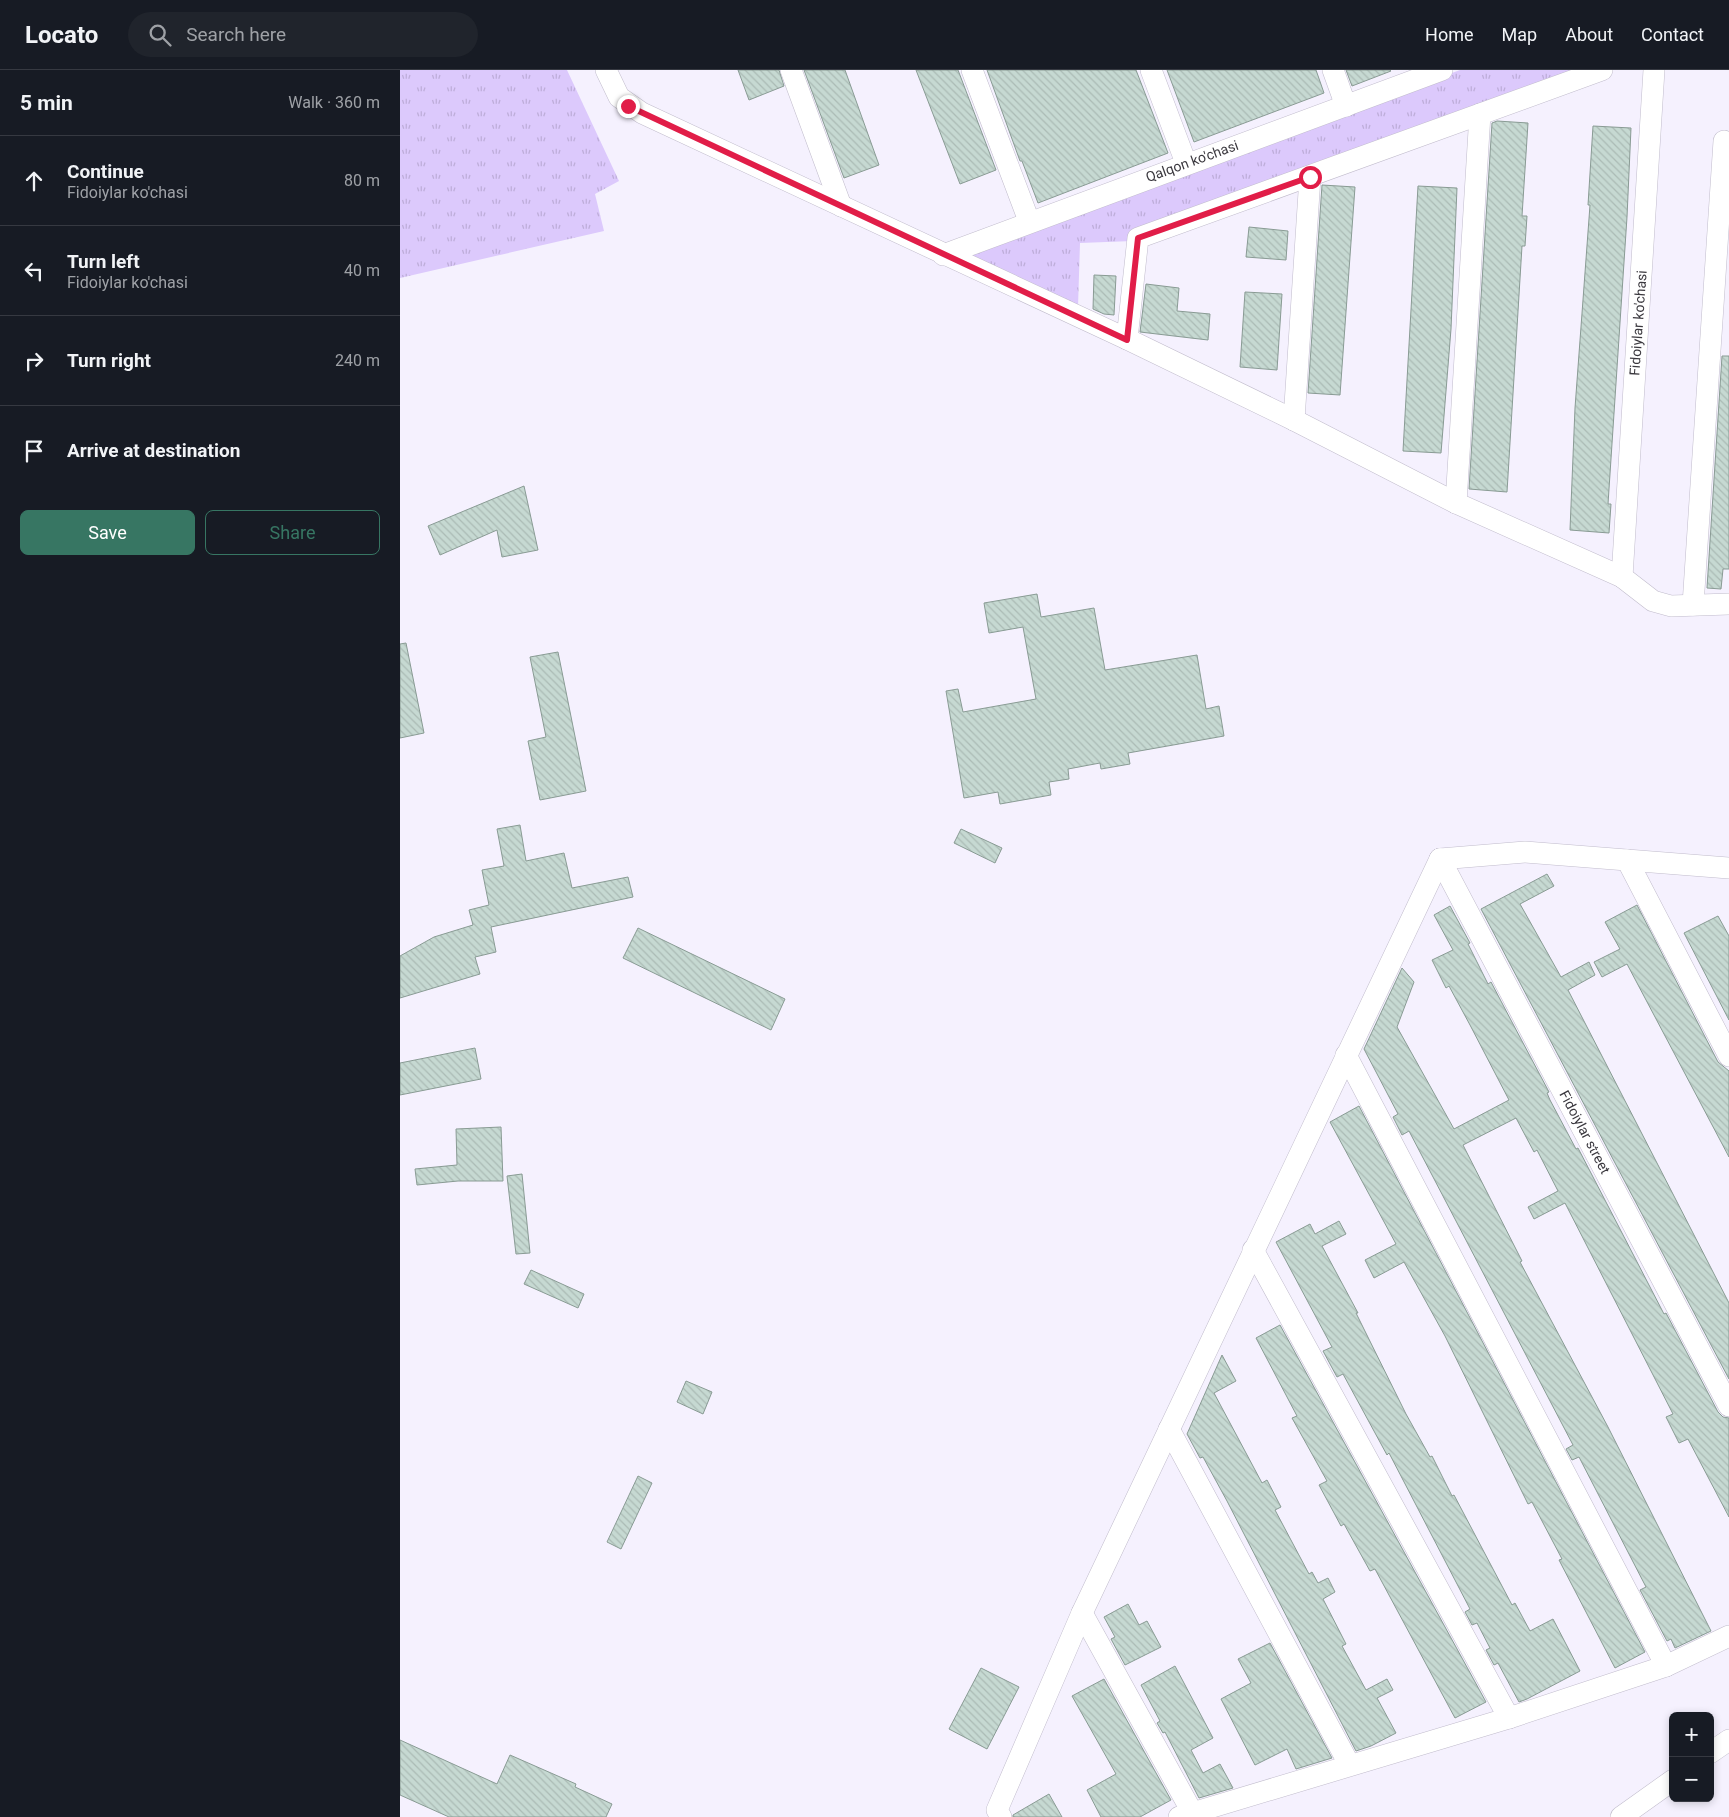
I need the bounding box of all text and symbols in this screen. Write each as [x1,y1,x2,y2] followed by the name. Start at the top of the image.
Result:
[128,12,478,57] search box
[25,21,98,49] text: Locato
[146,21,174,49] icon: search
[186,23,286,46] text: Search here
[1425,24,1474,45] text: Home
[1502,24,1537,45] text: Map
[1565,24,1613,45] text: About
[1641,24,1704,45] text: Contact
[20,91,73,115] text: 5 min
[288,93,380,112] text: Walk · 360 m
[617,95,640,118] route end
[1144,137,1240,185] street label: Qalqon ko'chasi
[67,160,144,183] text: Continue
[1299,166,1322,189] route start
[20,167,48,195] icon: ahead
[344,171,380,190] text: 80 m
[67,183,188,202] text: Fidoiylar ko'chasi
[67,250,140,273] text: Turn left
[20,257,48,285] icon: left
[344,261,380,280] text: 40 m
[1626,270,1650,376] street label: Fidoiylar ko'chasi
[67,273,188,292] text: Fidoiylar ko'chasi
[20,347,48,375] icon: right
[67,349,151,372] text: Turn right
[335,351,380,370] text: 240 m
[20,437,48,465] icon: arrive
[67,439,240,462] text: Arrive at destination
[20,510,195,555] button: Save
[205,510,380,555] button: Share
[1556,1088,1614,1177] street label: Fidoiylar street
[1669,1712,1714,1802] map controls
[1669,1712,1714,1757] button: +
[1669,1757,1714,1802] button: −

